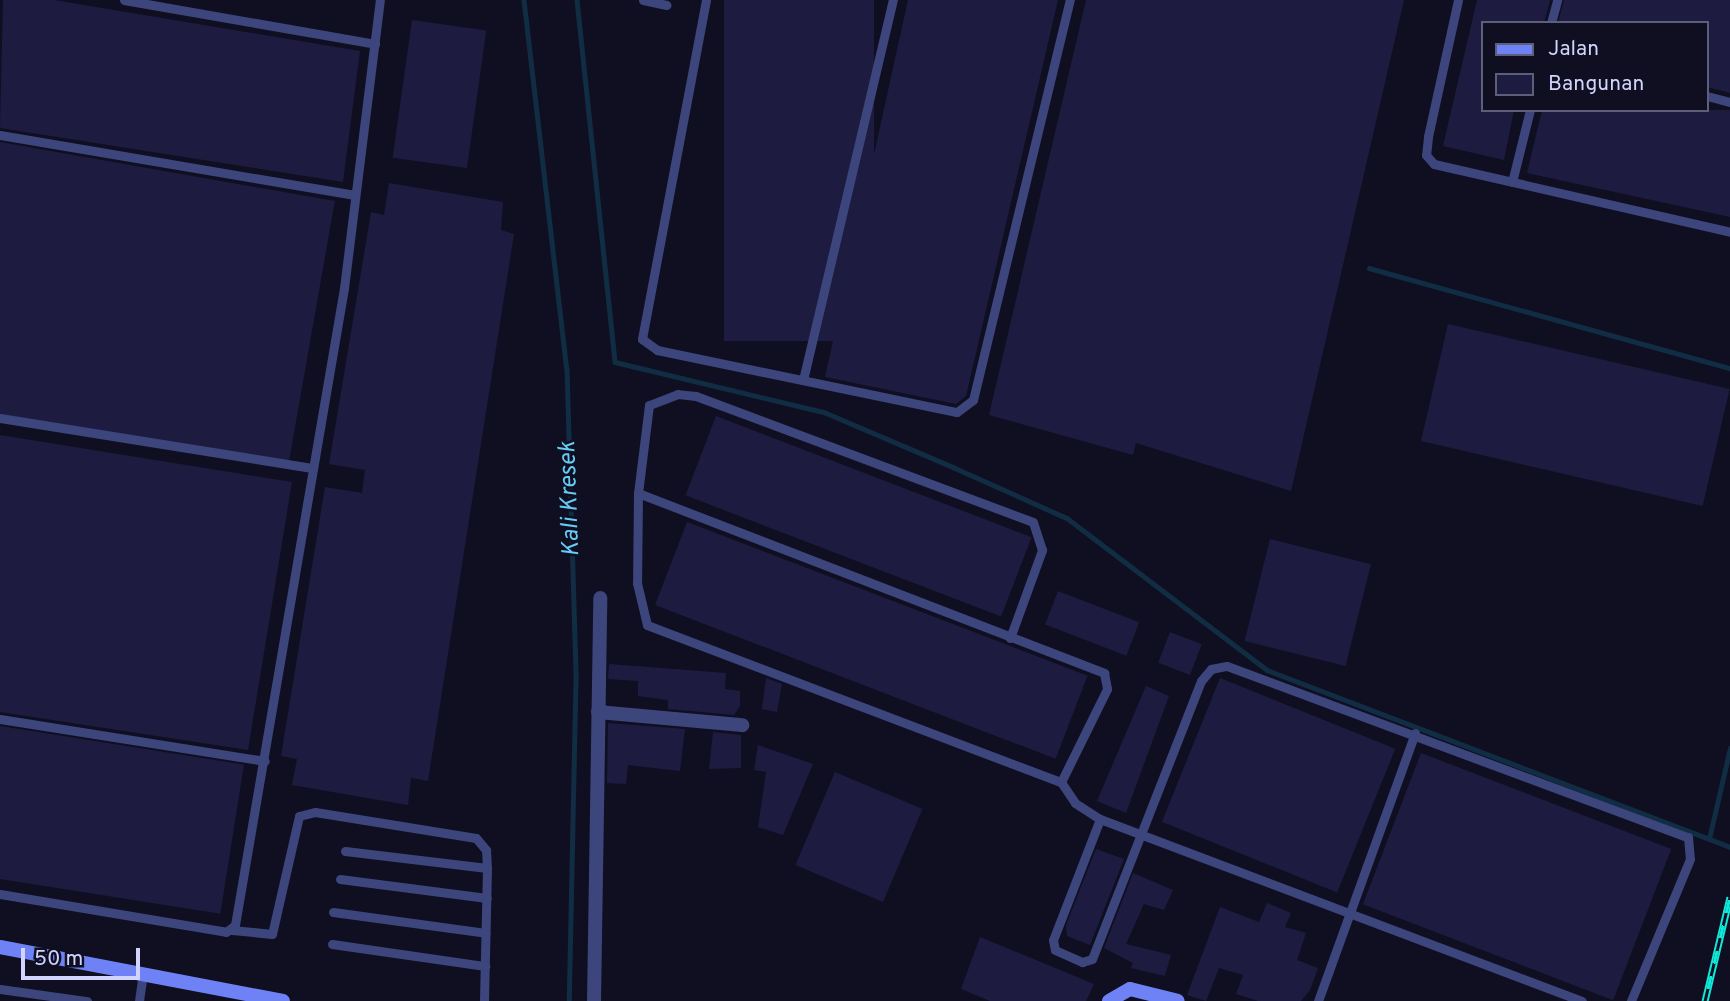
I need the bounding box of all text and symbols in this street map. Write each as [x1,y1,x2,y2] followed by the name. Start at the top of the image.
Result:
[1482,21,1709,112] legend
[1548,36,1599,63] text: Jalan
[1548,71,1644,98] text: Bangunan
[555,441,587,557] water label: Kali Kresek
[24,934,144,978] scale bar
[34,946,83,973] text: 50 m

